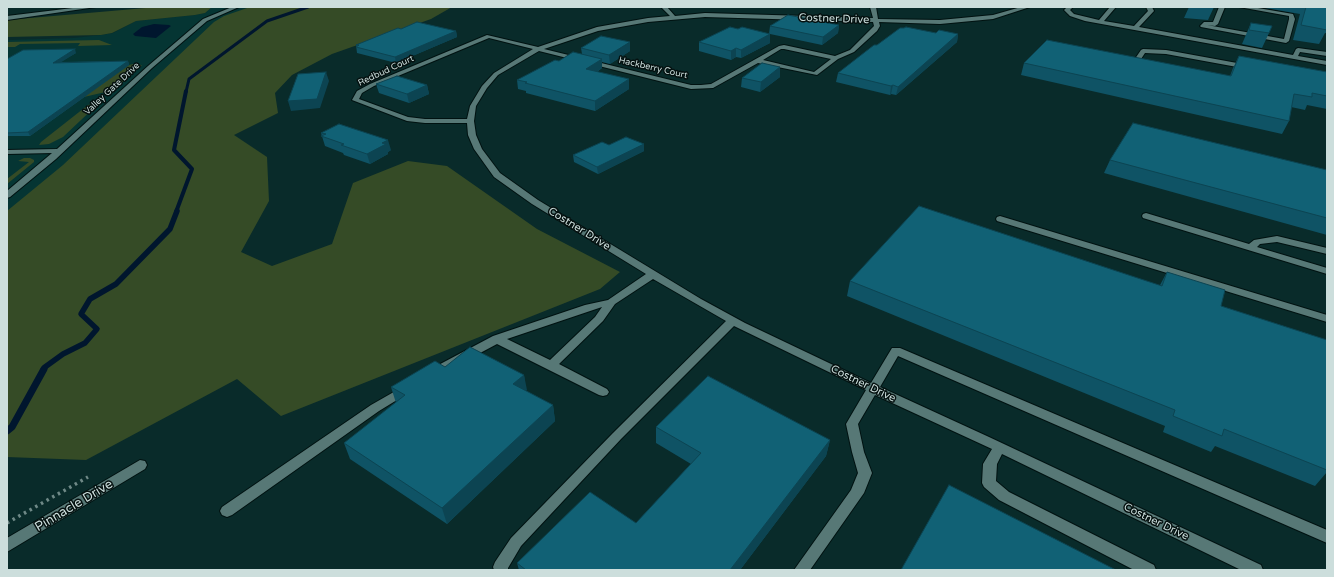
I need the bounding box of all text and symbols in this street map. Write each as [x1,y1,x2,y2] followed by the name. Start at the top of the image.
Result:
[798,11,870,27] street label: Costner Drive
[356,53,416,89] street label: Redbud Court
[618,55,688,81] street label: Hackberry Court
[82,60,142,118] street label: Valley Gate Drive
[546,205,612,253] street label: Costner Drive
[828,363,898,405] street label: Costner Drive
[32,477,116,535] street label: Pinnacle Drive
[1121,501,1191,543] street label: Costner Drive

